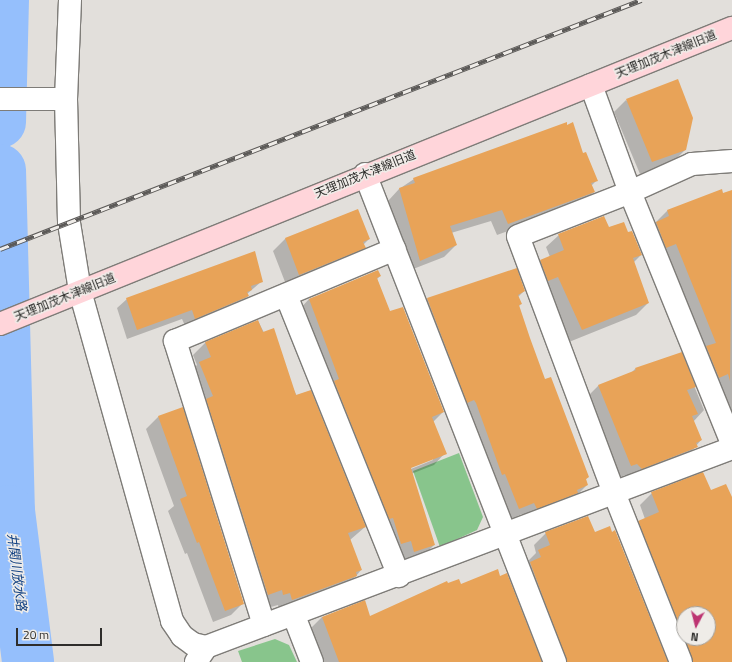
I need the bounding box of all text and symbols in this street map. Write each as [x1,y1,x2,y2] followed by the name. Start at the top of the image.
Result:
[613,27,719,81] street label: 天理加茂木津線旧道
[312,147,418,201] street label: 天理加茂木津線旧道
[12,270,118,324] street label: 天理加茂木津線旧道
[5,532,29,612] water label: 井関川放水路
[676,606,716,646] north arrow
[18,620,104,646] scale bar
[23,625,49,644] text: 20 m
[690,629,699,645] text: N

